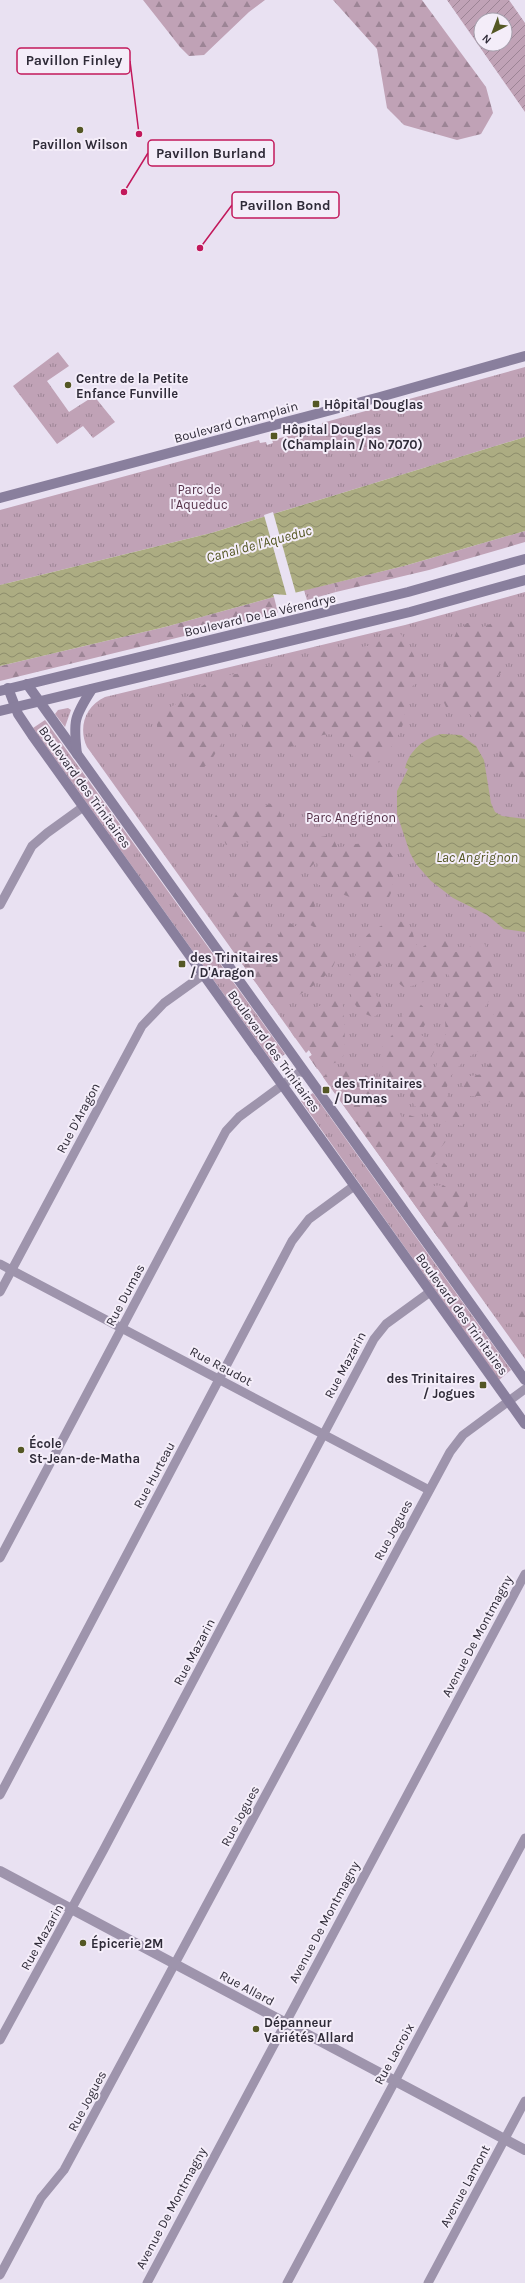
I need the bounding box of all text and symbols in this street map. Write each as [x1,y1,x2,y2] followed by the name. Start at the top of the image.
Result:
[473,12,513,52] north arrow
[479,32,494,47] text: N
[17,48,130,74] callout: Pavillon Finley
[26,52,122,69] text: Pavillon Finley
[75,125,85,135] marker: Pavillon Wilson
[32,137,128,152] place label: Pavillon Wilson
[148,140,274,166] callout: Pavillon Burland
[156,145,266,162] text: Pavillon Burland
[232,192,339,218] callout: Pavillon Bond
[239,197,331,214] text: Pavillon Bond
[76,371,189,401] place label: Centre de la Petite Enfance Funville
[63,380,73,390] marker: Centre de la Petite Enfance Funville
[324,397,423,412] place label: Hôpital Douglas
[172,398,300,446] street label: Boulevard Champlain
[311,399,321,409] marker: Hôpital Douglas
[282,422,423,452] place label: Hôpital Douglas (Champlain / No 7070)
[269,431,279,441] marker: Hôpital Douglas (Champlain / No 7070)
[170,482,228,513] park label: Parc de l'Aqueduc
[204,522,314,566] water label: Canal de l'Aqueduc
[183,590,338,640] street label: Boulevard De La Vérendrye
[36,723,134,851] street label: Boulevard des Trinitaires
[306,810,396,825] park label: Parc Angrignon
[436,849,518,866] water label: Lac Angrignon
[190,950,279,980] place label: des Trinitaires / D'Aragon
[177,959,187,969] marker: des Trinitaires / D'Aragon
[225,987,323,1115] street label: Boulevard des Trinitaires
[334,1076,423,1106] place label: des Trinitaires / Dumas
[53,1080,103,1156] street label: Rue D'Aragon
[321,1085,331,1095] marker: des Trinitaires / Dumas
[413,1250,511,1378] street label: Boulevard des Trinitaires
[102,1261,148,1329] street label: Rue Dumas
[321,1329,369,1401] street label: Rue Mazarin
[187,1343,255,1389] street label: Rue Raudot
[387,1371,475,1401] place label: des Trinitaires / Jogues
[478,1380,488,1390] marker: des Trinitaires / Jogues
[29,1434,140,1466] place label: École St-Jean-de-Matha
[130,1439,178,1511] street label: Rue Hurteau
[16,1445,26,1455] marker: École St-Jean-de-Matha
[371,1497,415,1563] street label: Rue Jogues
[439,1573,515,1699] street label: Avenue De Montmagny
[170,1616,218,1688] street label: Rue Mazarin
[218,1783,262,1849] street label: Rue Jogues
[286,1859,362,1985] street label: Avenue De Montmagny
[18,1901,66,1973] street label: Rue Mazarin
[91,1934,163,1951] place label: Épicerie 2M
[78,1938,88,1948] marker: Épicerie 2M
[217,1967,277,2009] street label: Rue Allard
[264,2015,354,2045] place label: Dépanneur Variétés Allard
[371,2020,417,2087] street label: Rue Lacroix
[251,2024,261,2034] marker: Dépanneur Variétés Allard
[65,2068,109,2134] street label: Rue Jogues
[437,2142,493,2230] street label: Avenue Lamont
[133,2145,209,2271] street label: Avenue De Montmagny

